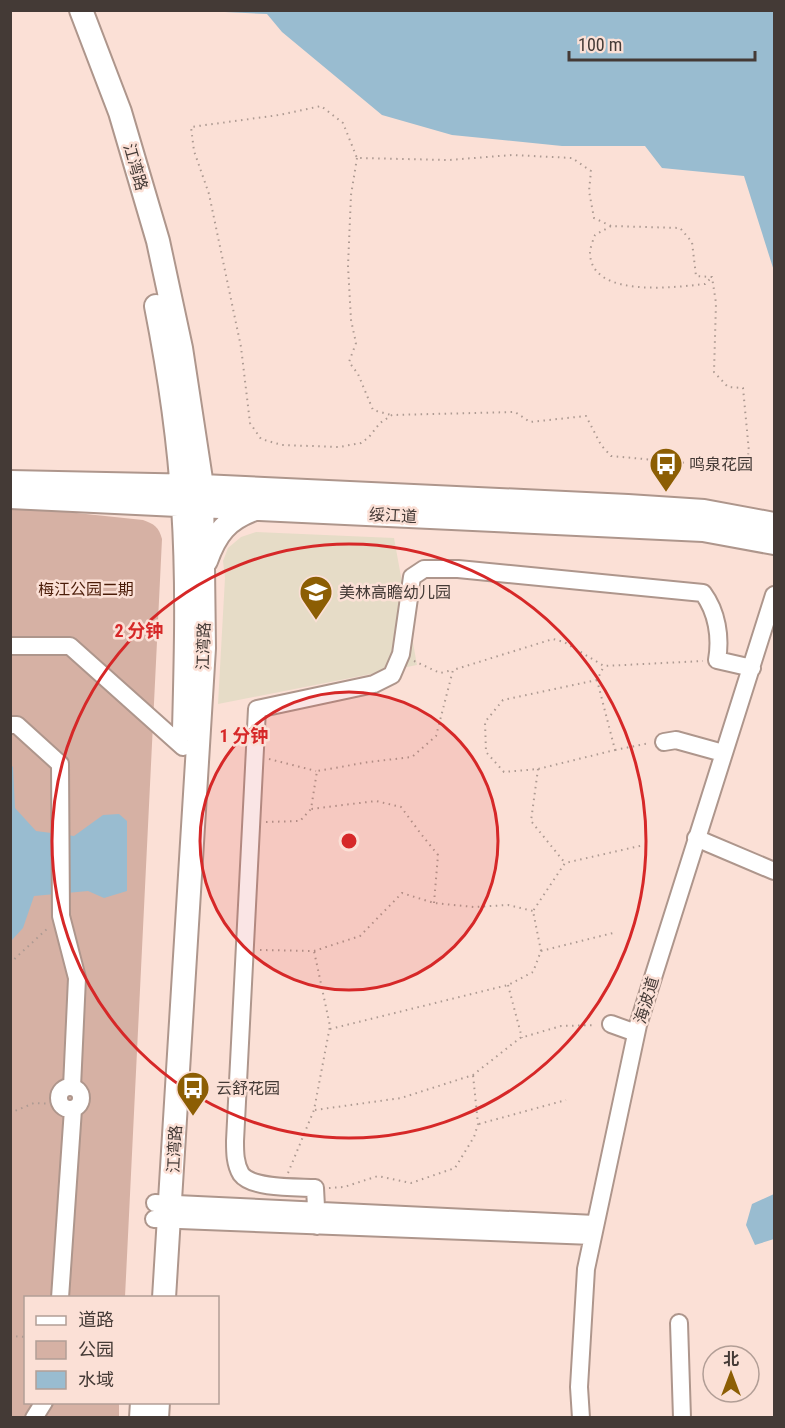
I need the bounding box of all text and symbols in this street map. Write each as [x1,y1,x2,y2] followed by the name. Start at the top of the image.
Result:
[569,24,755,62] scale bar
[578,34,622,55] text: 100 m
[120,141,151,193] street label: 江湾路
[648,446,684,493] bus stop icon: 鸣泉花园
[689,455,753,474] place label: 鸣泉花园
[369,505,417,526] street label: 绥江道
[298,574,334,621] school or university icon: 美林高瞻幼儿园
[38,580,134,599] park label: 梅江公园二期
[339,583,451,602] place label: 美林高瞻幼儿园
[114,620,164,641] text: 2 分钟
[193,622,214,670] street label: 江湾路
[219,725,269,746] text: 1 分钟
[339,831,359,851] centre of rings
[630,974,663,1026] street label: 海波道
[175,1070,211,1117] bus stop icon: 云舒花园
[216,1079,280,1098] place label: 云舒花园
[164,1125,185,1173] street label: 江湾路
[24,1296,219,1404] legend
[78,1309,114,1330] text: 道路
[78,1339,114,1360] text: 公园
[701,1344,761,1404] north arrow
[723,1350,739,1369] text: 北
[78,1369,114,1390] text: 水域

